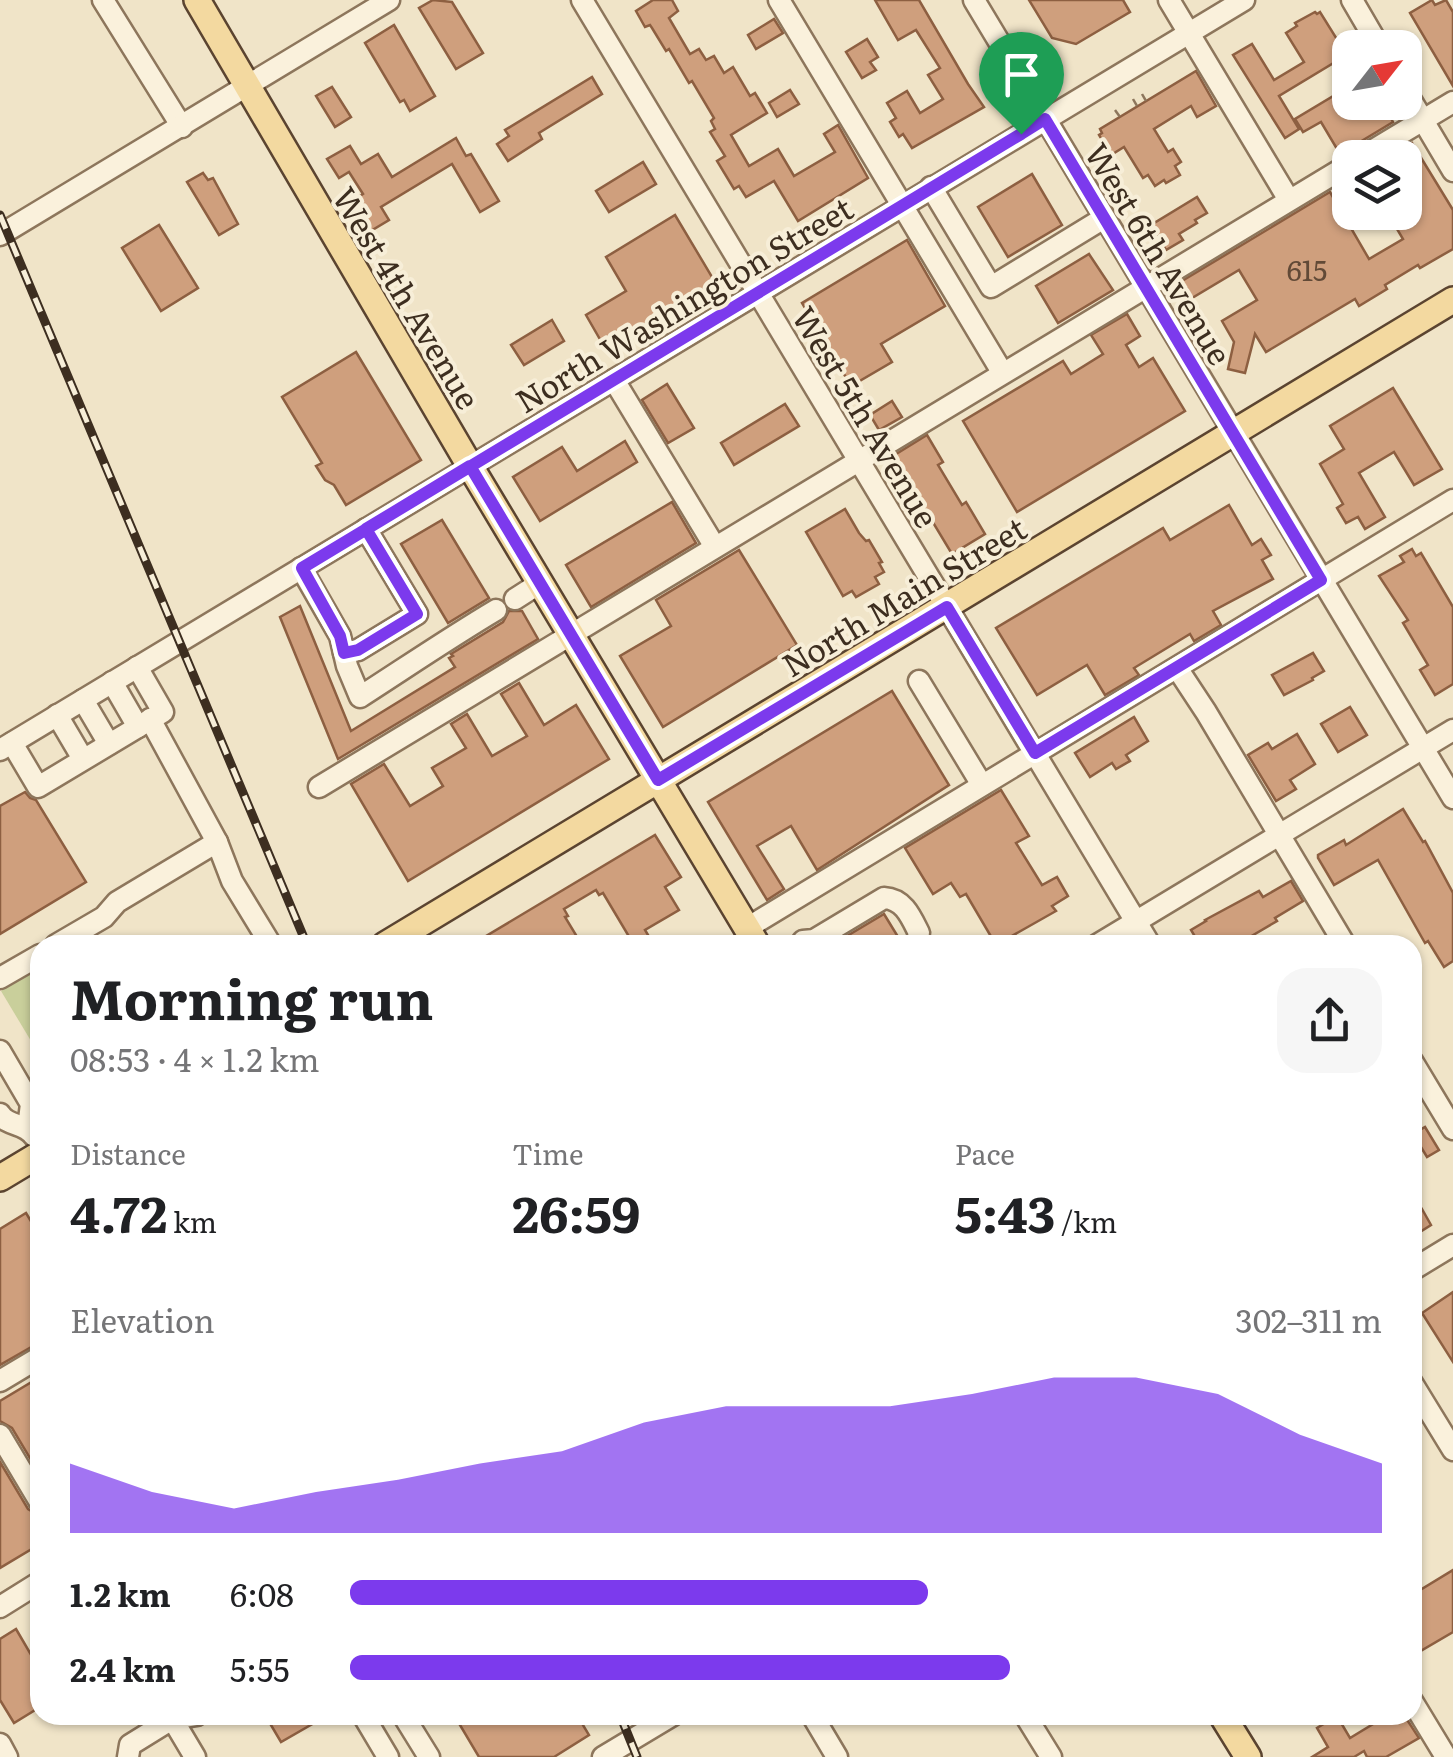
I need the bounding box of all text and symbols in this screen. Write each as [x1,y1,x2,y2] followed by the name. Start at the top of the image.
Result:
[1332,30,1422,120] north arrow
[1332,30,1422,230] map controls
[979,32,1064,135] pin
[994,47,1049,102] icon: arrive
[1075,133,1245,373] street label: West 6th Avenue
[1332,140,1422,230] button: layers
[322,177,494,417] street label: West 4th Avenue
[505,183,861,423] street label: North Washington Street
[1287,248,1327,290] house number: 615
[782,296,952,536] street label: West 5th Avenue
[772,503,1034,687] street label: North Main Street
[70,955,433,1037] text: Morning run
[1277,968,1382,1073] button: share
[70,1034,320,1082] text: 08:53 · 4 × 1.2 km
[70,1132,186,1174] text: Distance
[512,1132,584,1174] text: Time
[955,1132,1015,1174] text: Pace
[70,1174,167,1248] text: 4.72
[512,1174,640,1248] text: 26:59
[955,1174,1055,1248] text: 5:43
[167,1200,217,1242] text: km
[1055,1200,1117,1242] text: /km
[70,1295,215,1343] text: Elevation
[1235,1295,1382,1343] text: 302–311 m
[70,1569,171,1617] text: 1.2 km
[230,1569,294,1617] text: 6:08
[70,1644,176,1692] text: 2.4 km
[230,1644,289,1692] text: 5:55

